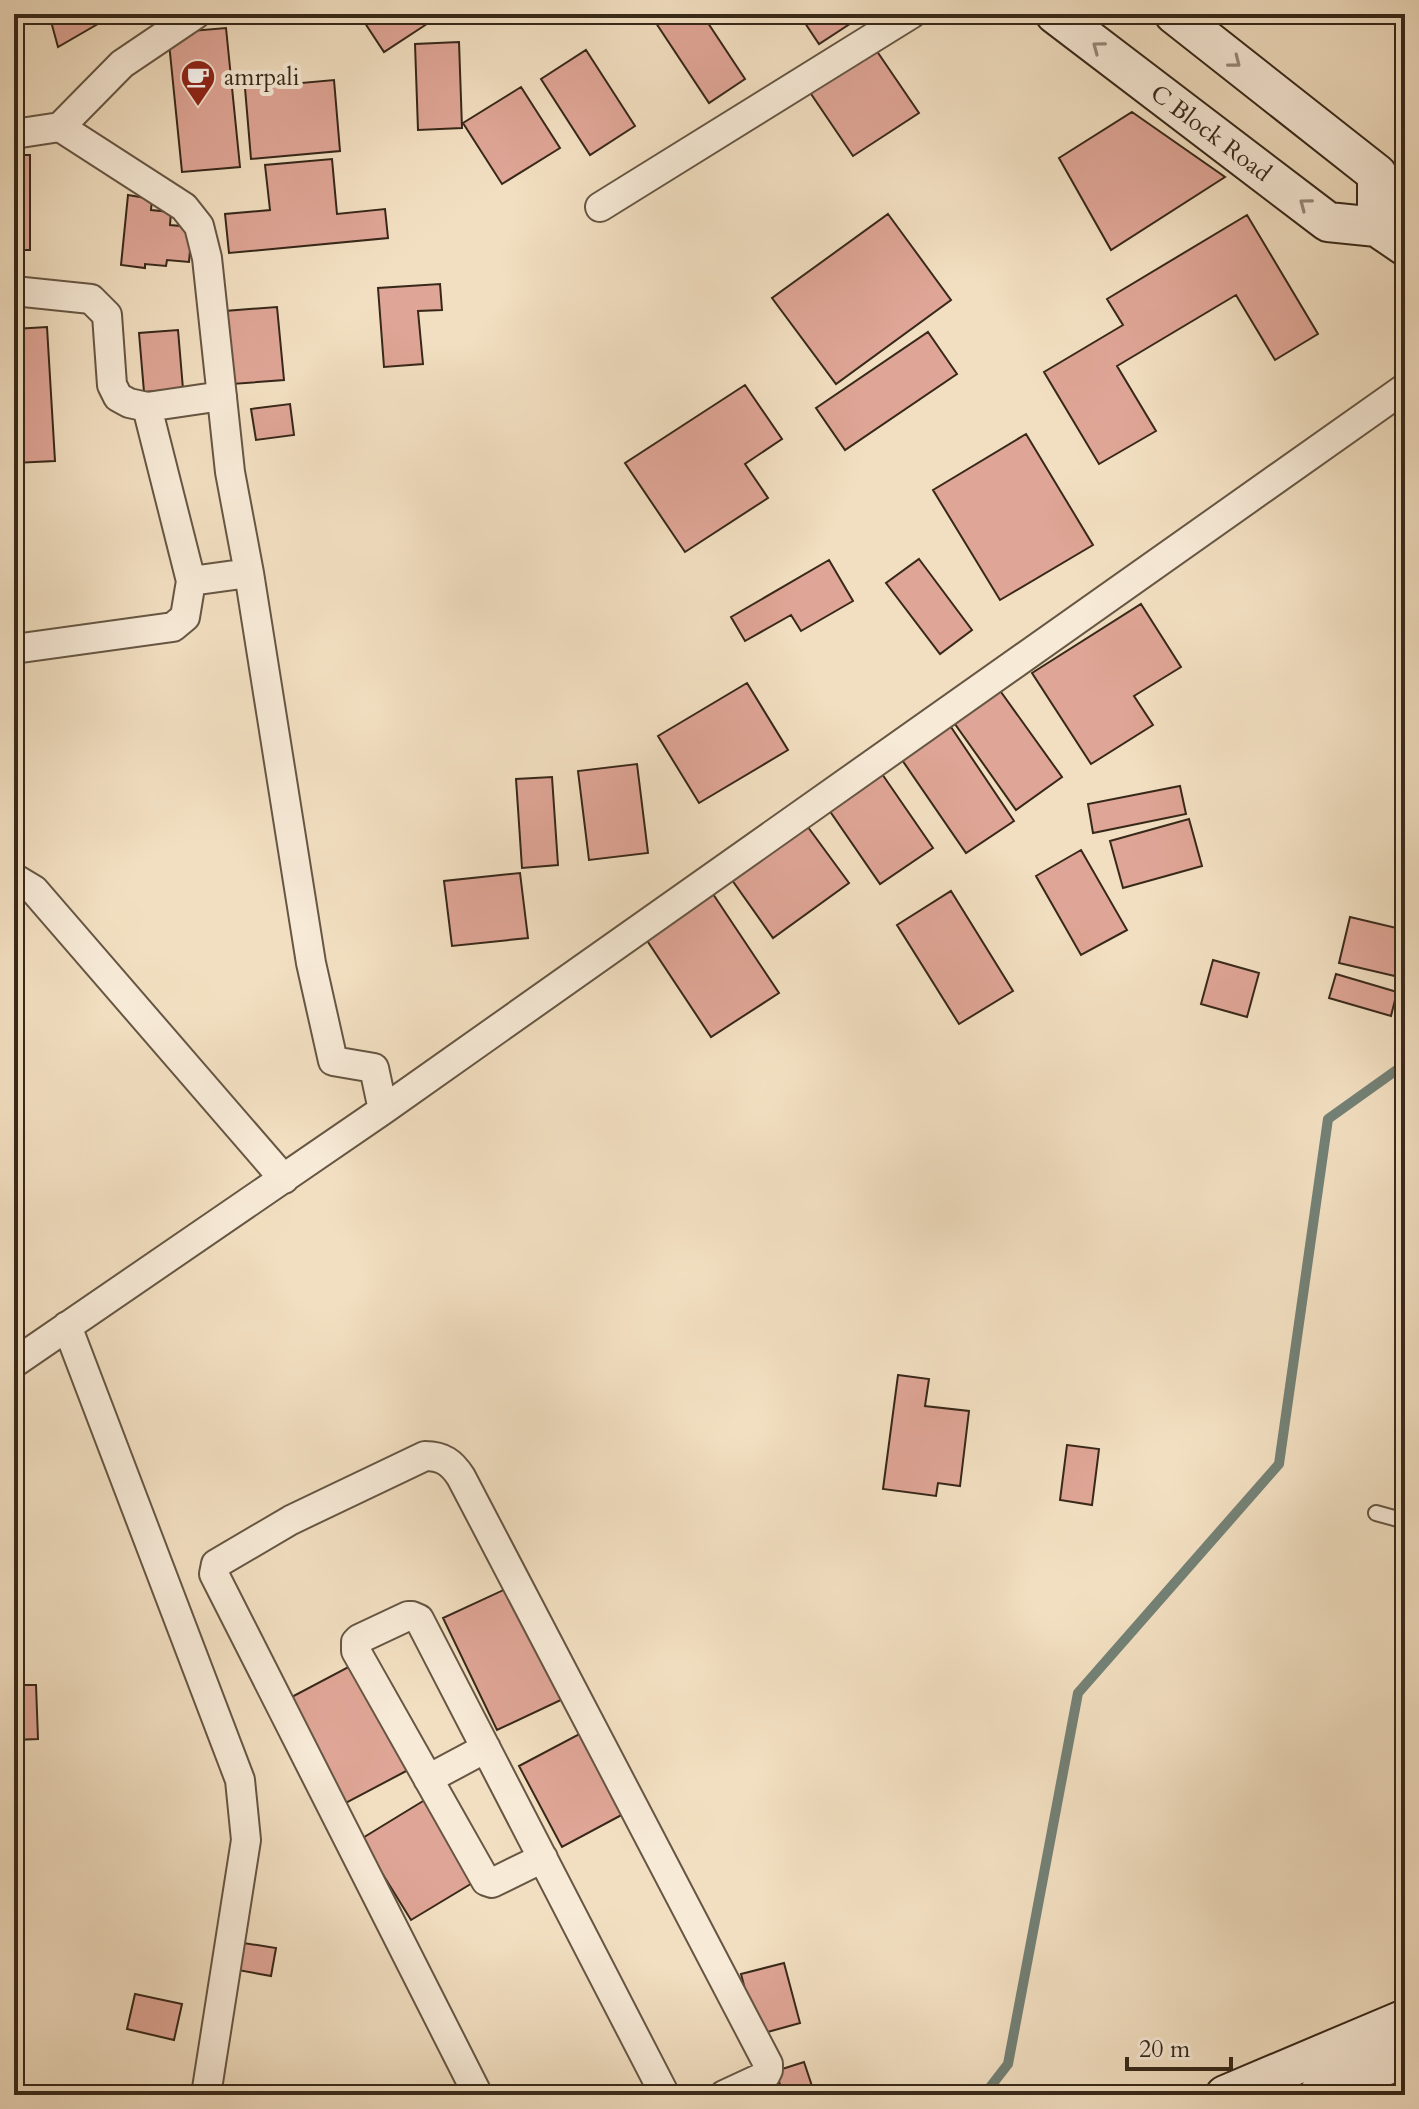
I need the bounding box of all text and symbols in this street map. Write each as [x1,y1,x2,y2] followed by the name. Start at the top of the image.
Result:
[1092,42,1107,56] one-way arrow
[1226,53,1241,67] one-way arrow
[179,58,217,108] cafe icon: amrpali
[224,61,300,94] place label: amrpali
[1144,77,1278,190] street label: C Block Road
[1299,200,1314,214] one-way arrow
[1127,2021,1231,2071] scale bar
[1139,2033,1191,2066] text: 20 m

